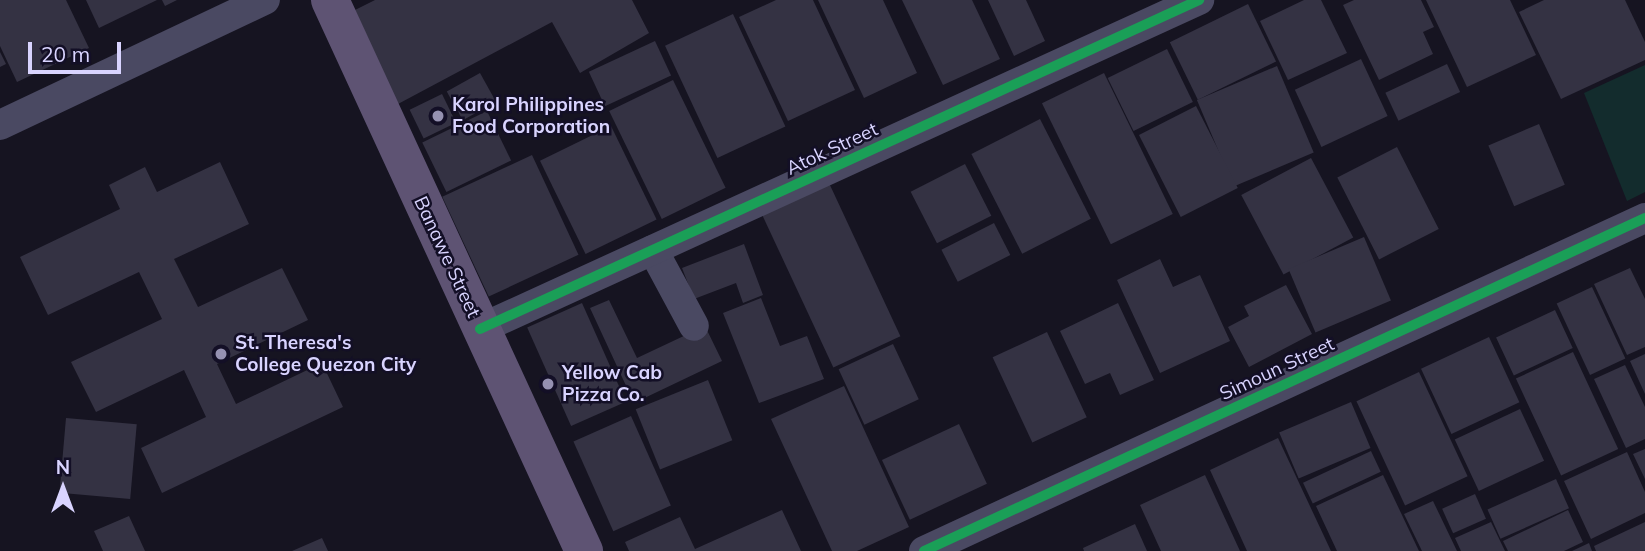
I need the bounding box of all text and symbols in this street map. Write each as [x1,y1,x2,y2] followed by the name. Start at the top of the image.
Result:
[32,28,124,72] scale bar
[41,41,90,67] text: 20 m
[452,94,610,138] place label: Karol Philippines Food Corporation
[430,108,446,124] marker: Karol Philippines Food Corporation
[783,118,881,180] street label: Atok Street
[409,193,485,321] street label: Banawe Street
[235,332,416,376] place label: St. Theresa's College Quezon City
[1216,333,1338,405] street label: Simoun Street
[213,346,229,362] marker: St. Theresa's College Quezon City
[562,362,662,406] place label: Yellow Cab Pizza Co.
[540,376,556,392] marker: Yellow Cab Pizza Co.
[28,453,98,523] north arrow
[56,455,70,479] text: N

